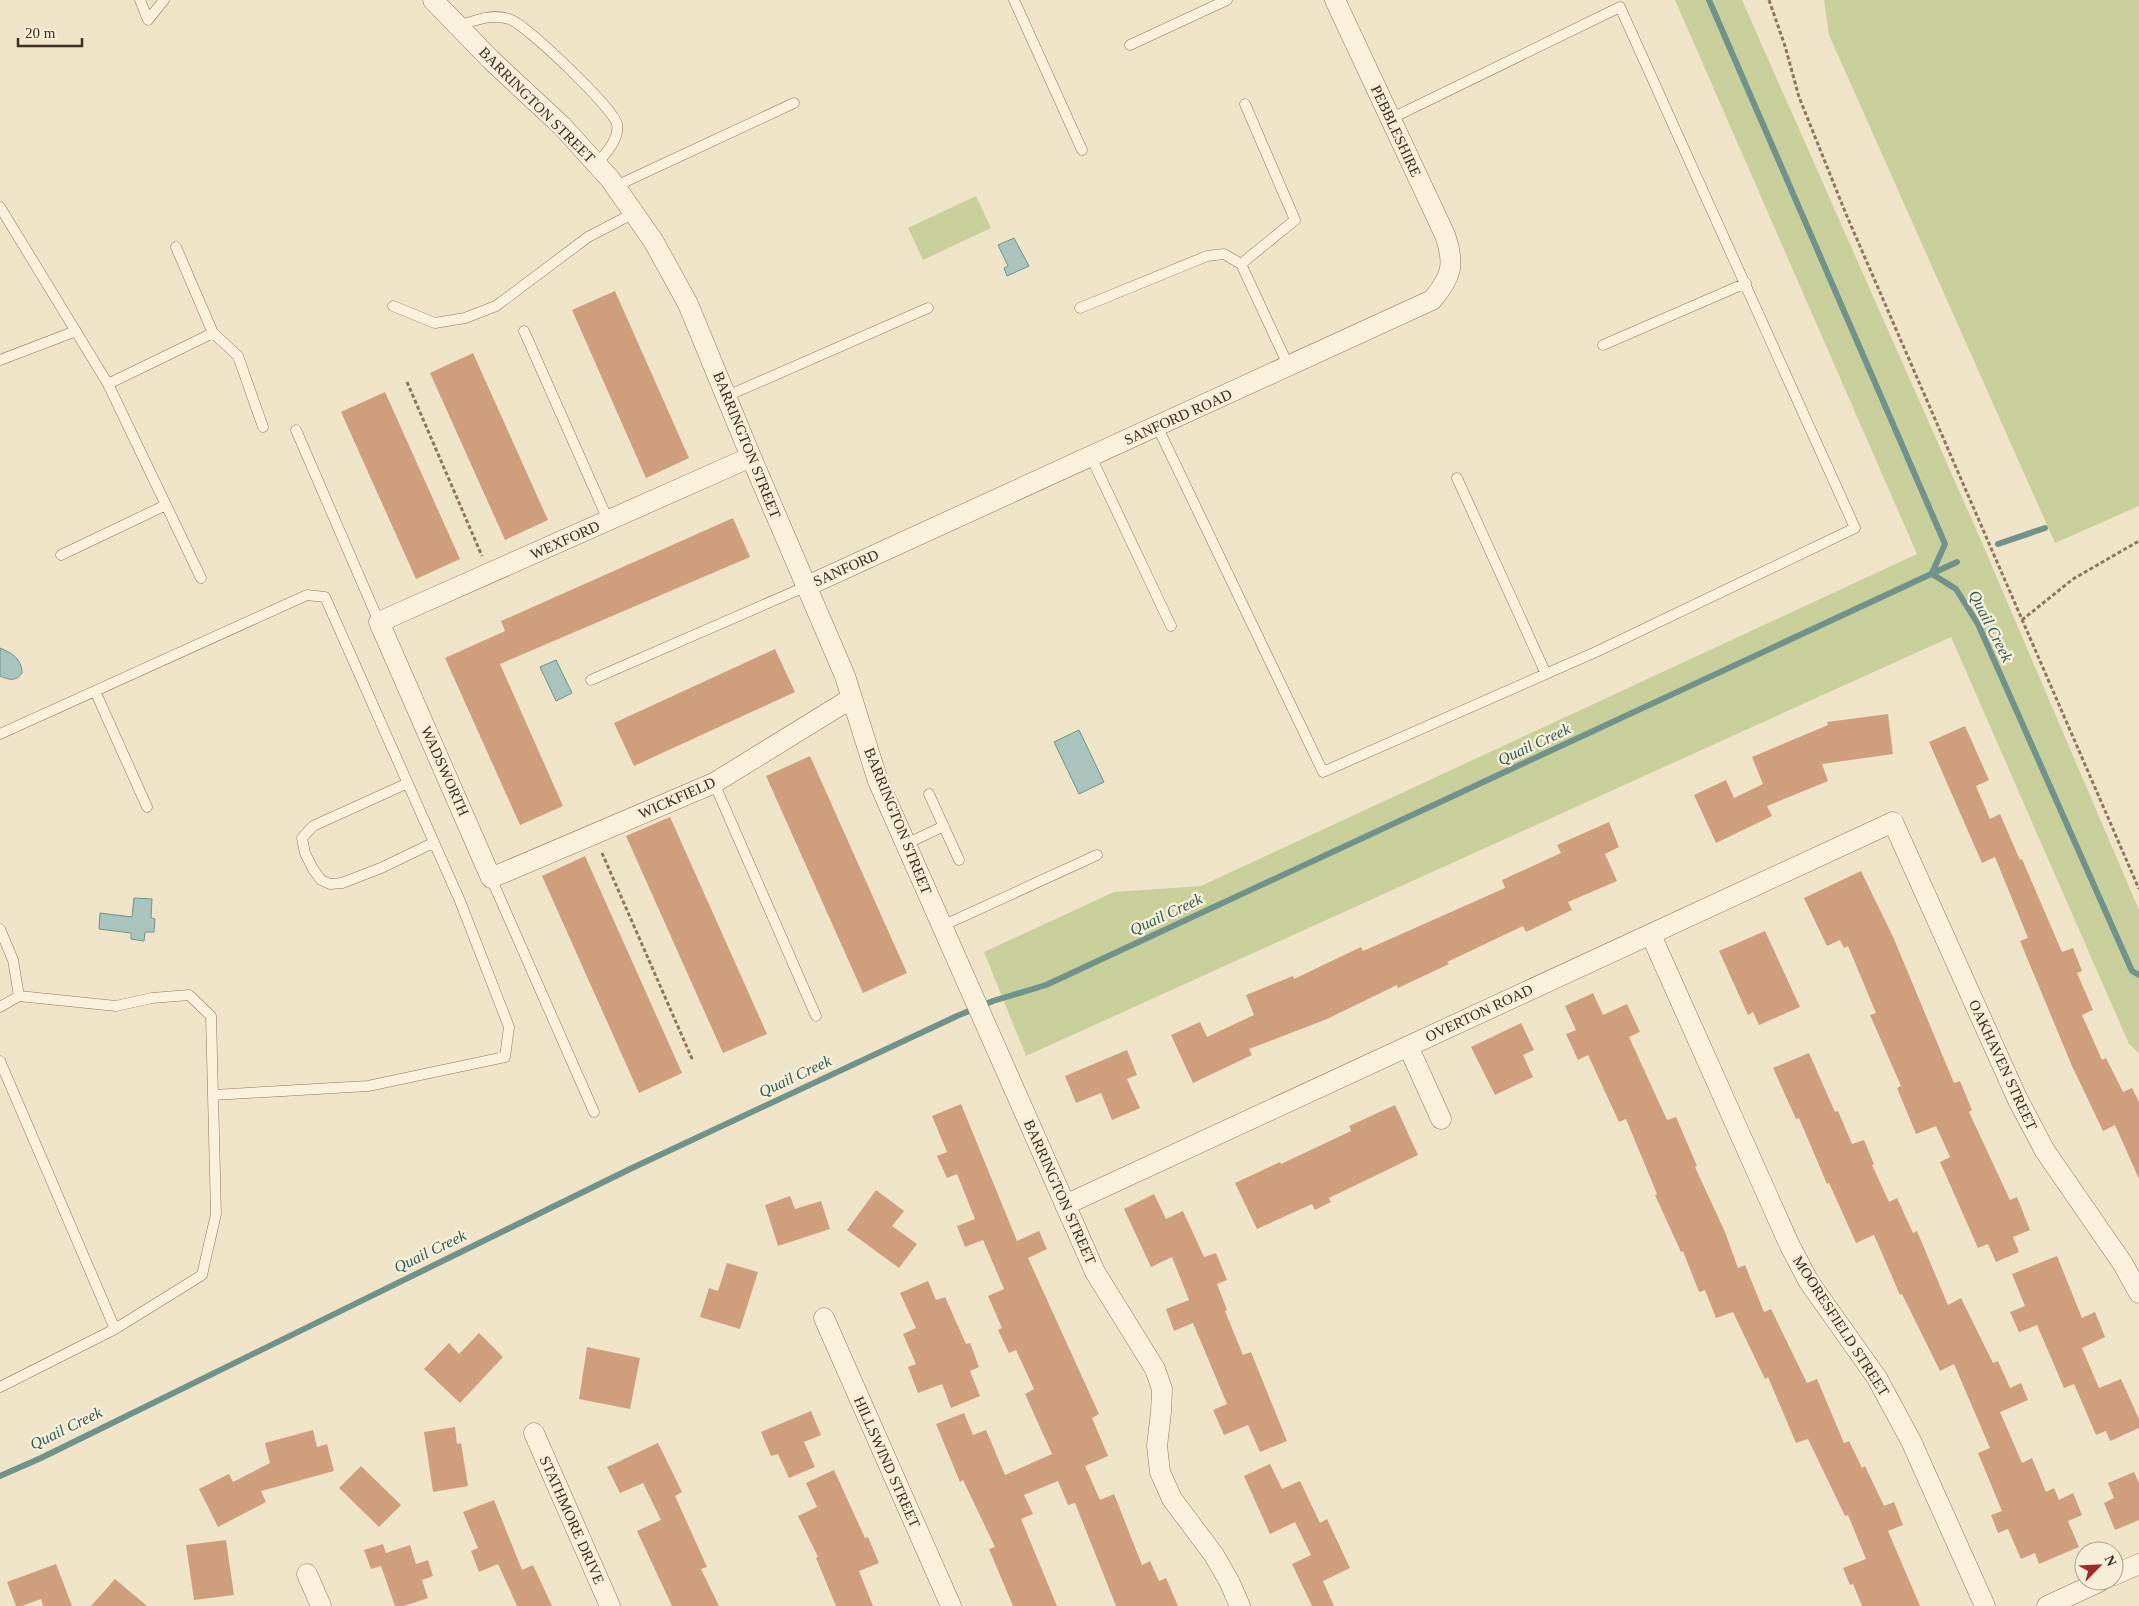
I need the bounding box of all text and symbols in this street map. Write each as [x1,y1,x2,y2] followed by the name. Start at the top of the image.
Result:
[18,15,81,47] scale bar
[25,25,56,41] text: 20 m
[476,44,598,166] street label: BARRINGTON STREET
[1368,83,1424,179] street label: PEBBLESHIRE
[710,369,784,521] street label: BARRINGTON STREET
[1122,386,1235,448] street label: SANFORD ROAD
[528,518,602,562] street label: WEXFORD
[811,546,881,590] street label: SANFORD
[1966,587,2017,665] water label: Quail Creek
[1495,719,1574,768] water label: Quail Creek
[418,724,472,819] street label: WADSWORTH
[861,745,935,897] street label: BARRINGTON STREET
[636,774,718,822] street label: WICKFIELD
[1127,889,1206,938] water label: Quail Creek
[1423,981,1535,1045] street label: OVERTON ROAD
[1966,997,2040,1133] street label: OAKHAVEN STREET
[756,1051,835,1100] water label: Quail Creek
[1021,1117,1099,1267] street label: BARRINGTON STREET
[391,1226,470,1276] water label: Quail Creek
[1790,1253,1892,1399] street label: MOORESFIELD STREET
[851,1394,923,1530] street label: HILLSWIND STREET
[27,1403,106,1453] water label: Quail Creek
[537,1454,607,1586] street label: STATHMORE DRIVE
[2074,1541,2124,1591] north arrow
[2102,1553,2119,1569] text: N

